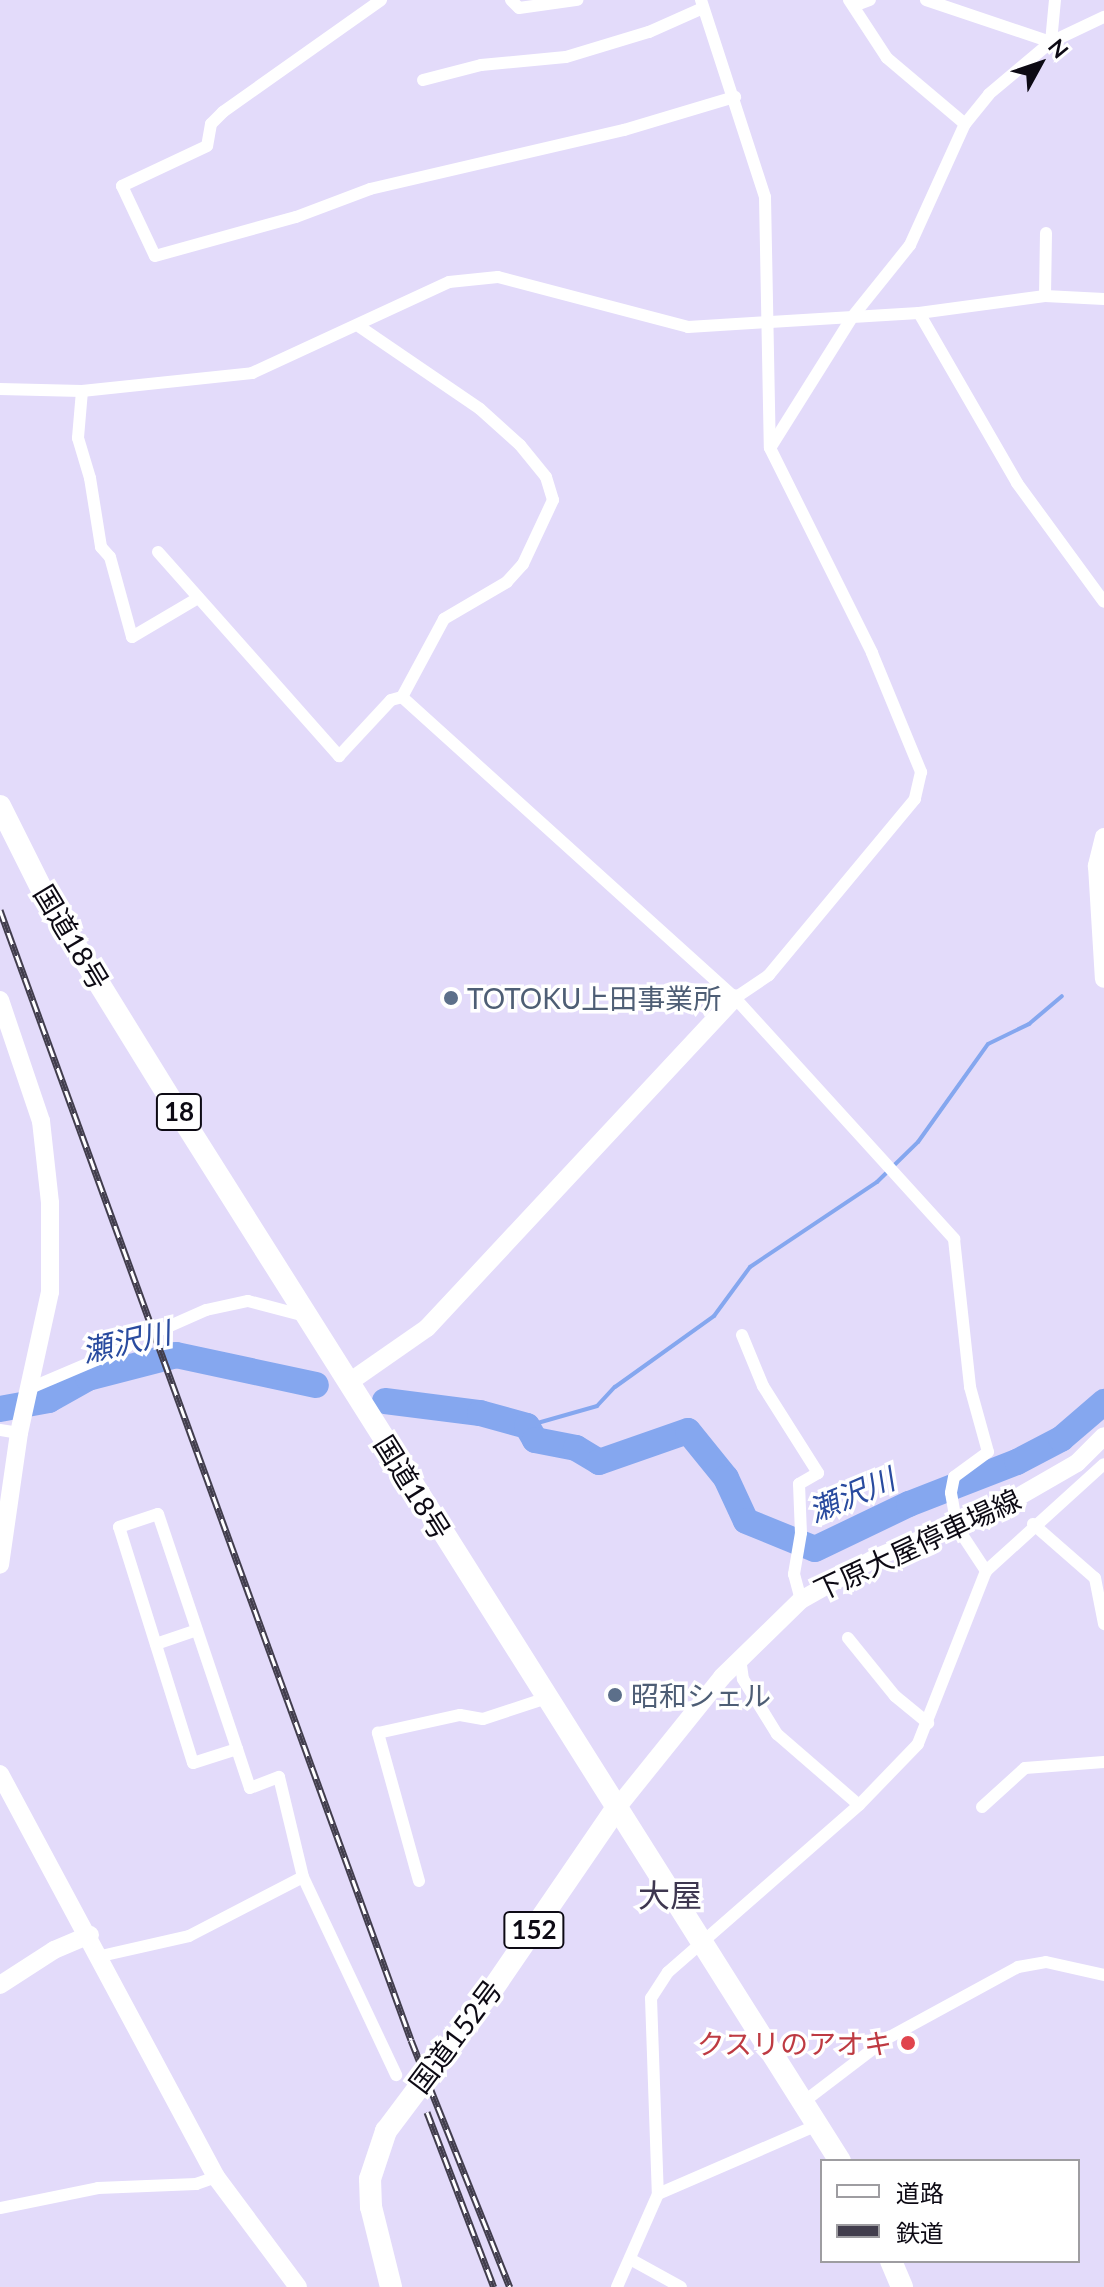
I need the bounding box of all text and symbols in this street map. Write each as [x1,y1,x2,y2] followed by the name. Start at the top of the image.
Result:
[1000,24,1080,104] north arrow
[1043,33,1075,63] text: N
[28,878,116,996] street label: 国道18号
[467,981,721,1015] place label: TOTOKU上田事業所
[442,989,460,1007] marker: TOTOKU上田事業所
[155,1090,203,1134] road number: 18
[78,1313,174,1369] water label: 瀬沢川
[368,1429,458,1545] street label: 国道18号
[803,1460,899,1528] water label: 瀬沢川
[808,1481,1026,1607] street label: 下原大屋停車場線
[631,1678,771,1712] place label: 昭和シェル
[606,1686,624,1704] marker: 昭和シェル
[638,1876,702,1914] district label: 大屋
[502,1908,566,1952] road number: 152
[402,1973,508,2099] street label: 国道152号
[696,2026,892,2060] place label: クスリのアオキ
[899,2034,917,2052] marker: クスリのアオキ
[820,2159,1080,2263] legend
[896,2178,944,2207] text: 道路
[896,2218,944,2247] text: 鉄道

